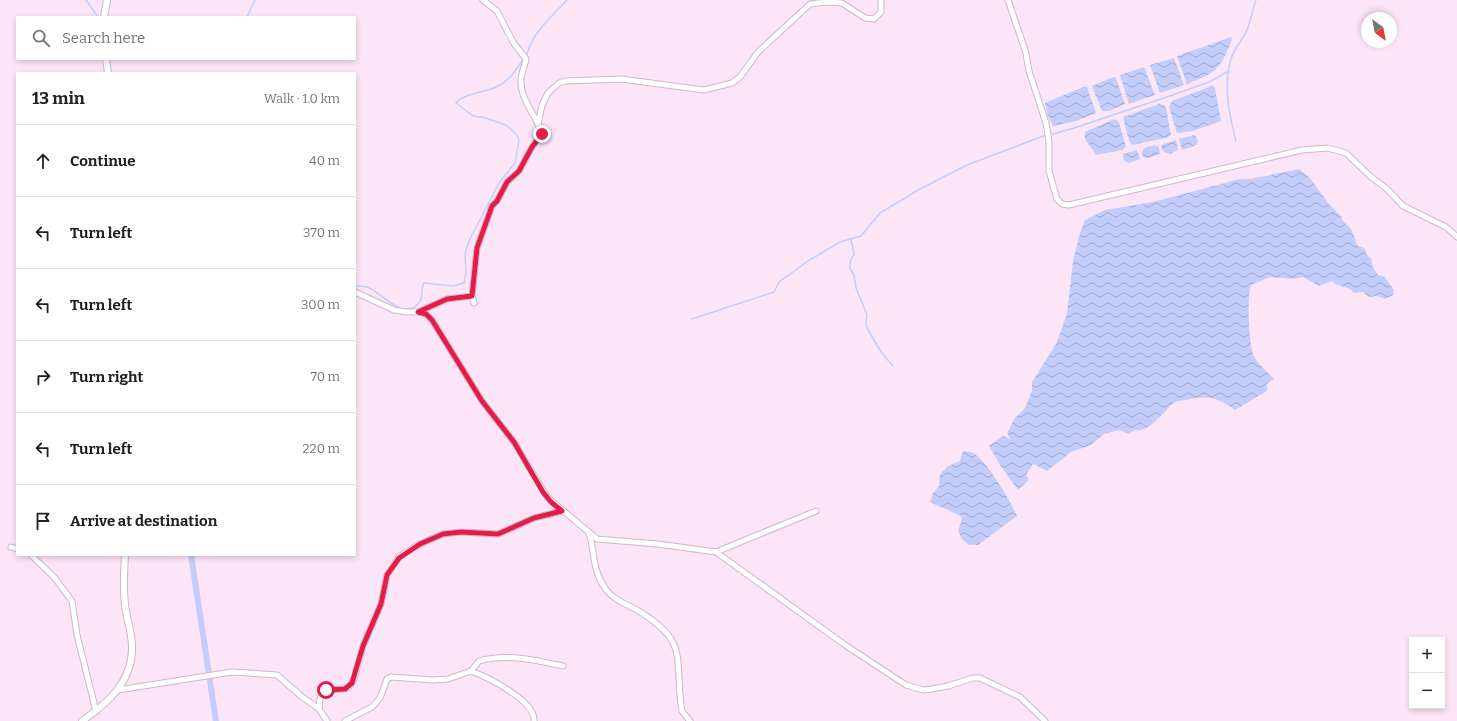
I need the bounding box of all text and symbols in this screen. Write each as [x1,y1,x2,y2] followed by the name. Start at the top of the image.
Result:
[1361,12,1397,48] north arrow
[16,16,356,60] search box
[30,27,52,49] icon: search
[62,29,145,47] text: Search here
[32,88,85,109] text: 13 min
[264,91,340,106] text: Walk · 1.0 km
[533,125,551,143] route end
[32,150,54,172] icon: ahead
[70,152,136,170] text: Continue
[309,153,340,168] text: 40 m
[32,222,54,244] icon: left
[70,224,132,242] text: Turn left
[303,225,340,240] text: 370 m
[32,294,54,316] icon: left
[70,296,132,314] text: Turn left
[301,297,340,312] text: 300 m
[32,366,54,388] icon: right
[70,368,143,386] text: Turn right
[310,369,340,384] text: 70 m
[32,438,54,460] icon: left
[70,440,132,458] text: Turn left
[303,441,340,456] text: 220 m
[32,510,54,532] icon: arrive
[70,512,217,530] text: Arrive at destination
[1409,637,1445,709] map controls
[1409,637,1445,673] button: +
[1409,673,1445,709] button: −
[317,681,335,699] route start

